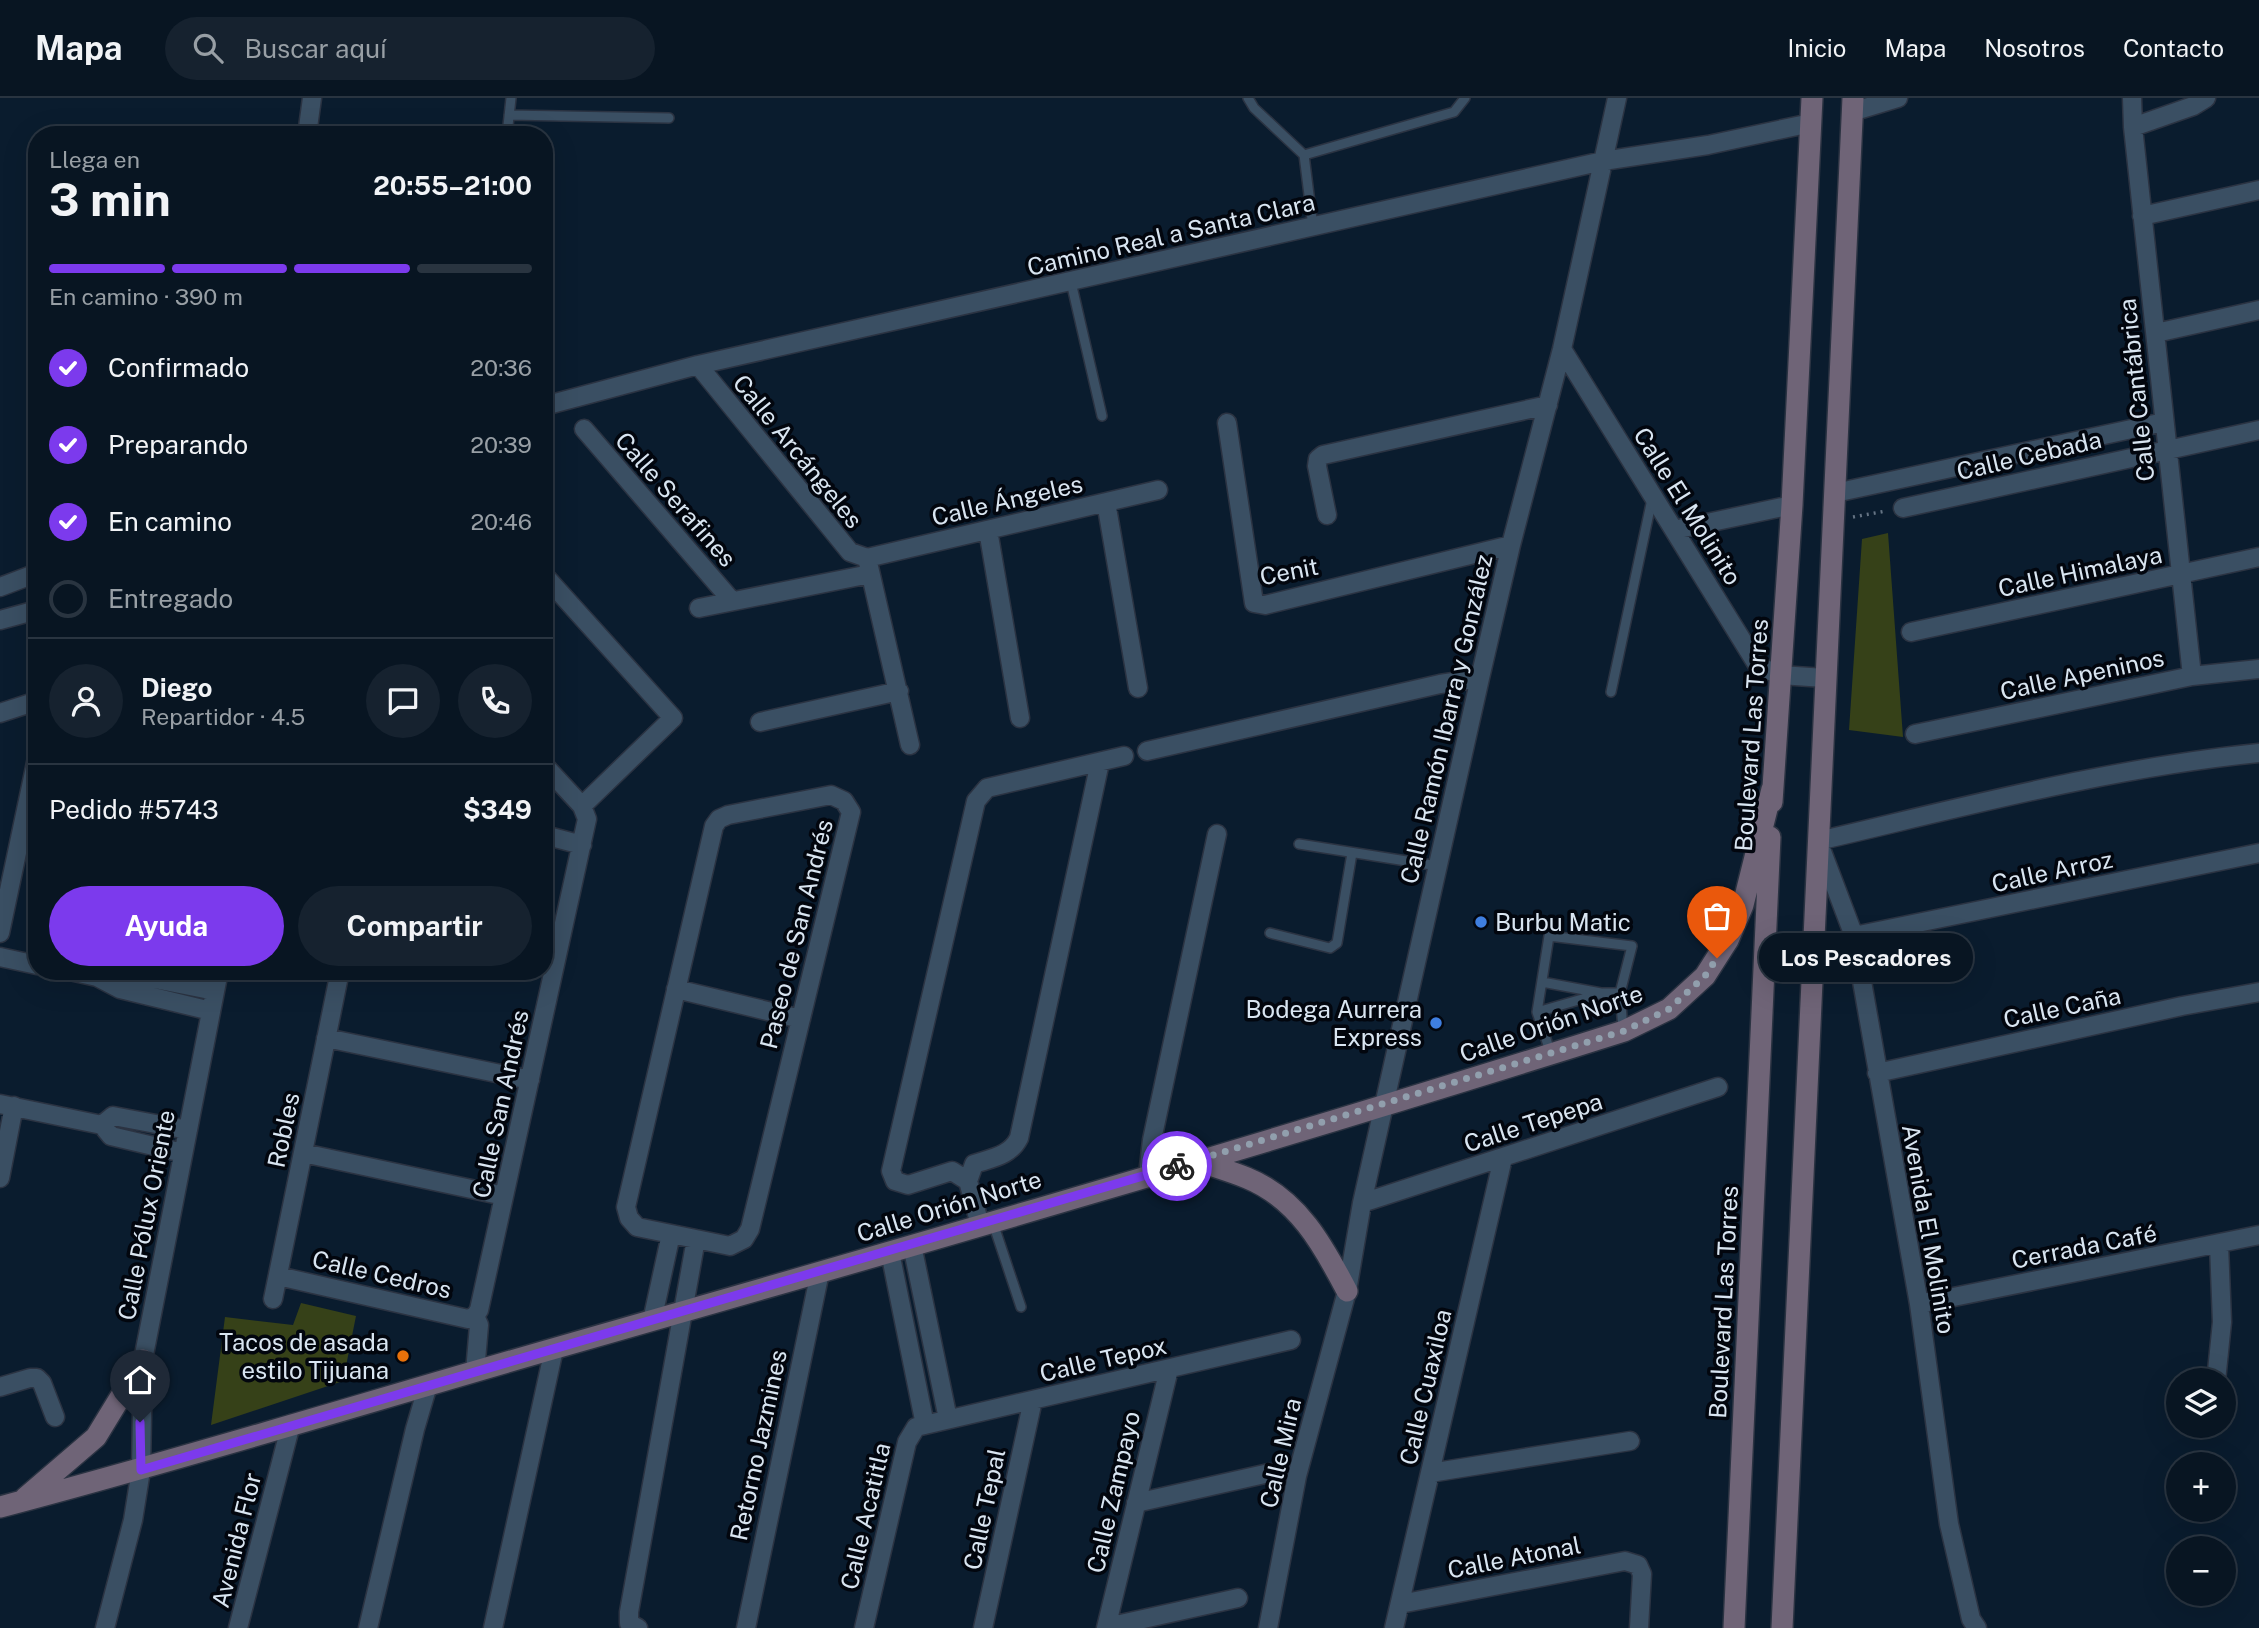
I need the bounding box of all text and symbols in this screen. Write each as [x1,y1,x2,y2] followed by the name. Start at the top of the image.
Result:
[165,17,655,80] search box
[35,29,123,67] text: Mapa
[189,29,227,67] icon: search
[245,33,386,64] text: Buscar aquí
[1787,34,1846,62] text: Inicio
[1884,34,1946,62] text: Mapa
[1984,34,2085,62] text: Nosotros
[2123,34,2224,62] text: Contacto
[49,146,140,173] text: Llega en
[373,170,532,201] text: 20:55–21:00
[49,172,171,226] text: 3 min
[1024,187,1318,281] street label: Camino Real a Santa Clara
[49,283,243,310] text: En camino · 390 m
[2112,297,2160,483] street label: Calle Cantábrica
[49,349,87,387] icon: check
[108,352,249,383] text: Confirmado
[470,354,532,381] text: 20:36
[728,369,868,533] street label: Calle Arcángeles
[1628,422,1748,590] street label: Calle El Molinito
[1954,425,2104,485] street label: Calle Cebada
[49,426,87,464] icon: check
[610,426,742,572] street label: Calle Serafines
[108,429,248,460] text: Preparando
[470,431,532,458] text: 20:39
[929,469,1085,531] street label: Calle Ángeles
[49,503,87,541] icon: check
[108,506,232,537] text: En camino
[470,508,532,535] text: 20:46
[1996,540,2164,602] street label: Calle Himalaya
[1257,552,1321,590] street label: Cenit
[1394,552,1498,886] street label: Calle Ramón Ibarra y González
[108,583,233,614] text: Entregado
[1729,618,1773,852] street label: Boulevard Las Torres
[1997,643,2167,705] street label: Calle Apeninos
[49,664,123,738] button: person
[366,664,440,738] button: chat
[458,664,532,738] button: phone
[141,672,212,703] text: Diego
[141,703,305,730] text: Repartidor · 4.5
[49,794,219,825] text: Pedido #5743
[463,794,532,825] text: $349
[754,816,838,1052] street label: Paseo de San Andrés
[1989,845,2115,897] street label: Calle Arroz
[49,886,284,966] button: Ayuda
[298,886,532,966] button: Compartir
[1687,886,1747,958] pin
[1698,897,1736,935] icon: bag
[1495,908,1631,936] place label: Burbu Matic
[1473,914,1489,930] marker: Burbu Matic
[1759,934,1972,982] callout: Los Pescadores
[1781,944,1951,971] text: Los Pescadores
[1456,979,1646,1067] street label: Calle Orión Norte
[2001,981,2123,1033] street label: Calle Caña
[1245,995,1422,1051] place label: Bodega Aurrera Express
[466,1007,534,1201] street label: Calle San Andrés
[1428,1015,1444,1031] marker: Bodega Aurrera Express
[1460,1086,1606,1158] street label: Calle Tepepa
[261,1090,305,1170] street label: Robles
[112,1107,180,1323] street label: Calle Pólux Oriente
[1897,1122,1961,1336] street label: Avenida El Molinito
[1142,1131,1212,1201] courier
[1158,1147,1196,1185] icon: bike
[853,1165,1045,1247] street label: Calle Orión Norte
[1703,1185,1743,1419] street label: Boulevard Las Torres
[2009,1218,2159,1274] street label: Cerrada Café
[310,1244,454,1304] street label: Calle Cedros
[1393,1306,1457,1468] street label: Calle Cuaxiloa
[219,1328,389,1384] place label: Tacos de asada estilo Tijuana
[1037,1331,1169,1387] street label: Calle Tepox
[724,1347,792,1543] street label: Retorno Jazmines
[395,1348,411,1364] marker: Tacos de asada estilo Tijuana
[110,1350,170,1422] pin
[121,1361,159,1399] icon: home
[2166,1368,2236,1606] map controls
[2166,1368,2236,1438] button: layers
[1254,1395,1306,1511] street label: Calle Mira
[1081,1408,1145,1576] street label: Calle Zampayo
[834,1440,896,1592] street label: Calle Acatitla
[957,1446,1011,1572] street label: Calle Tepal
[2166,1452,2236,1522] button: +
[206,1470,266,1610] street label: Avenida Flor
[1445,1530,1583,1584] street label: Calle Atonal
[2166,1536,2236,1606] button: −

